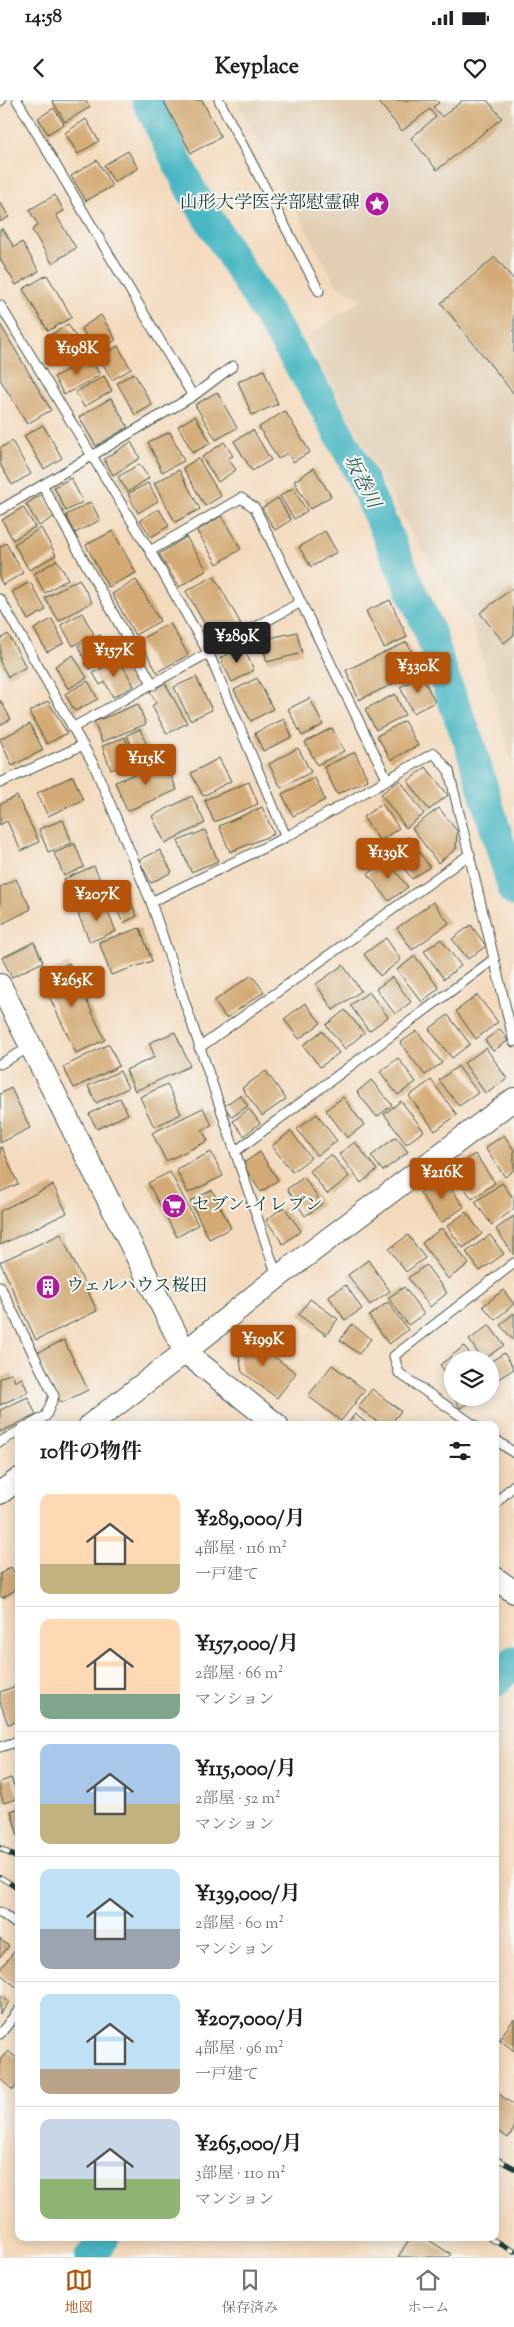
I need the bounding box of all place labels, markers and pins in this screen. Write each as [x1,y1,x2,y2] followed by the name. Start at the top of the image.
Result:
[180,191,360,217] place label: 山形大学医学部慰霊碑
[364,191,390,217] place icon: 山形大学医学部慰霊碑
[42,334,112,376] pin: ¥198K
[202,622,272,664] pin: ¥289K
[79,636,149,678] pin: ¥157K
[383,652,453,694] pin: ¥330K
[111,744,181,786] pin: ¥115K
[353,838,423,880] pin: ¥139K
[62,880,132,922] pin: ¥207K
[37,966,107,1008] pin: ¥265K
[407,1158,477,1200] pin: ¥216K
[161,1193,187,1219] supermarket icon: セブン-イレブン
[192,1193,323,1219] place label: セブン-イレブン
[35,1274,61,1300] building icon: ウェルハウス桜田
[66,1274,207,1300] place label: ウェルハウス桜田
[228,1324,298,1367] pin: ¥199K

